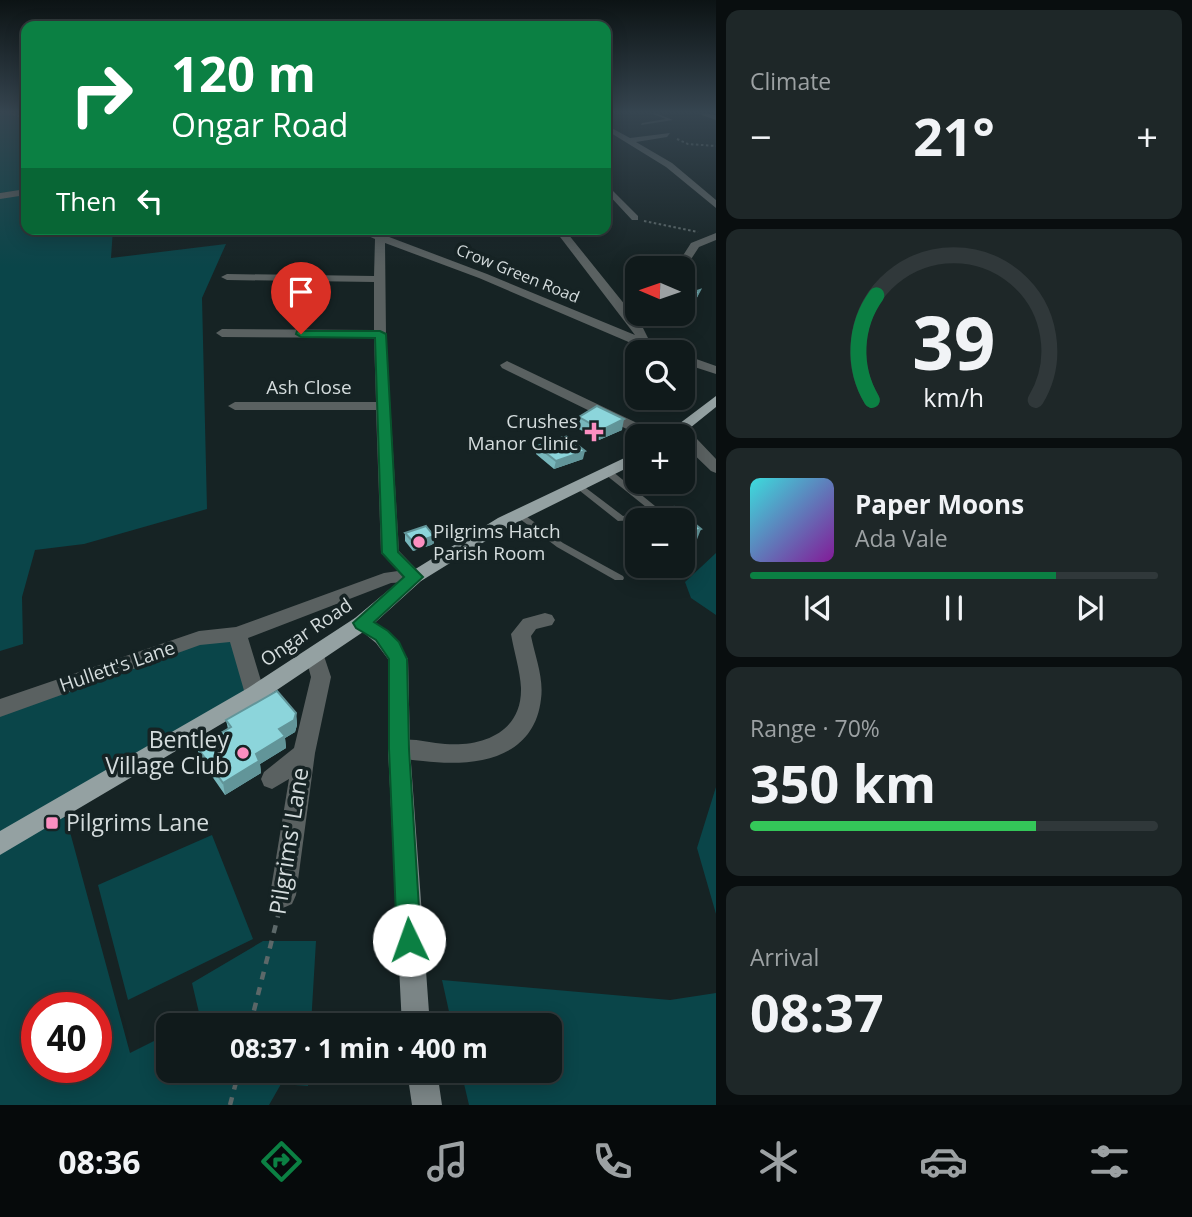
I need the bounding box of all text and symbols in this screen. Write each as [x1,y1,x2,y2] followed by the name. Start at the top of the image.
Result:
[171,40,316,106] text: 120 m
[56,49,147,140] icon: right
[750,65,831,97] text: Climate
[913,100,995,171] text: 21°
[171,103,348,146] text: Ongar Road
[750,110,772,162] text: −
[1136,110,1158,162] text: +
[131,182,169,220] icon: left
[56,183,117,219] text: Then
[453,238,583,308] street label: Crow Green Road
[625,256,695,326] north arrow
[625,256,695,578] map controls
[271,262,331,334] pin
[282,273,320,311] icon: arrive
[912,292,996,391] text: 39
[625,340,695,410] button: search
[266,374,352,400] street label: Ash Close
[924,379,984,413] text: km/h
[467,408,578,456] place label: Crushes Manor Clinic
[584,422,604,442] marker: Crushes Manor Clinic
[625,424,695,494] button: +
[855,486,1024,522] text: Paper Moons
[625,508,695,578] button: −
[433,518,561,566] place label: Pilgrims Hatch Parish Room
[855,522,948,554] text: Ada Vale
[411,534,427,550] marker: Pilgrims Hatch Parish Room
[799,589,837,627] icon: previous
[935,589,973,627] icon: pause
[1071,589,1109,627] icon: next
[255,592,357,672] street label: Ongar Road
[56,634,178,698] street label: Hullett's Lane
[750,712,880,744] text: Range · 70%
[105,723,229,781] place label: Bentley Village Club
[235,745,251,761] marker: Bentley Village Club
[750,747,936,818] text: 350 km
[261,765,315,917] street label: Pilgrims' Lane
[66,806,209,838] place label: Pilgrims Lane
[44,815,60,831] marker: Pilgrims Lane
[372,903,446,977] position arrow
[750,941,819,973] text: Arrival
[750,976,884,1047] text: 08:37
[21,992,112,1083] speed limit sign: 40
[230,1030,488,1066] text: 08:37 · 1 min · 400 m
[257,1137,306,1186] icon: directions
[423,1137,472,1186] icon: music
[588,1137,637,1186] icon: phone
[754,1137,803,1186] icon: climate
[919,1137,968,1186] icon: car
[1085,1137,1134,1186] icon: filters
[58,1140,141,1183] text: 08:36

